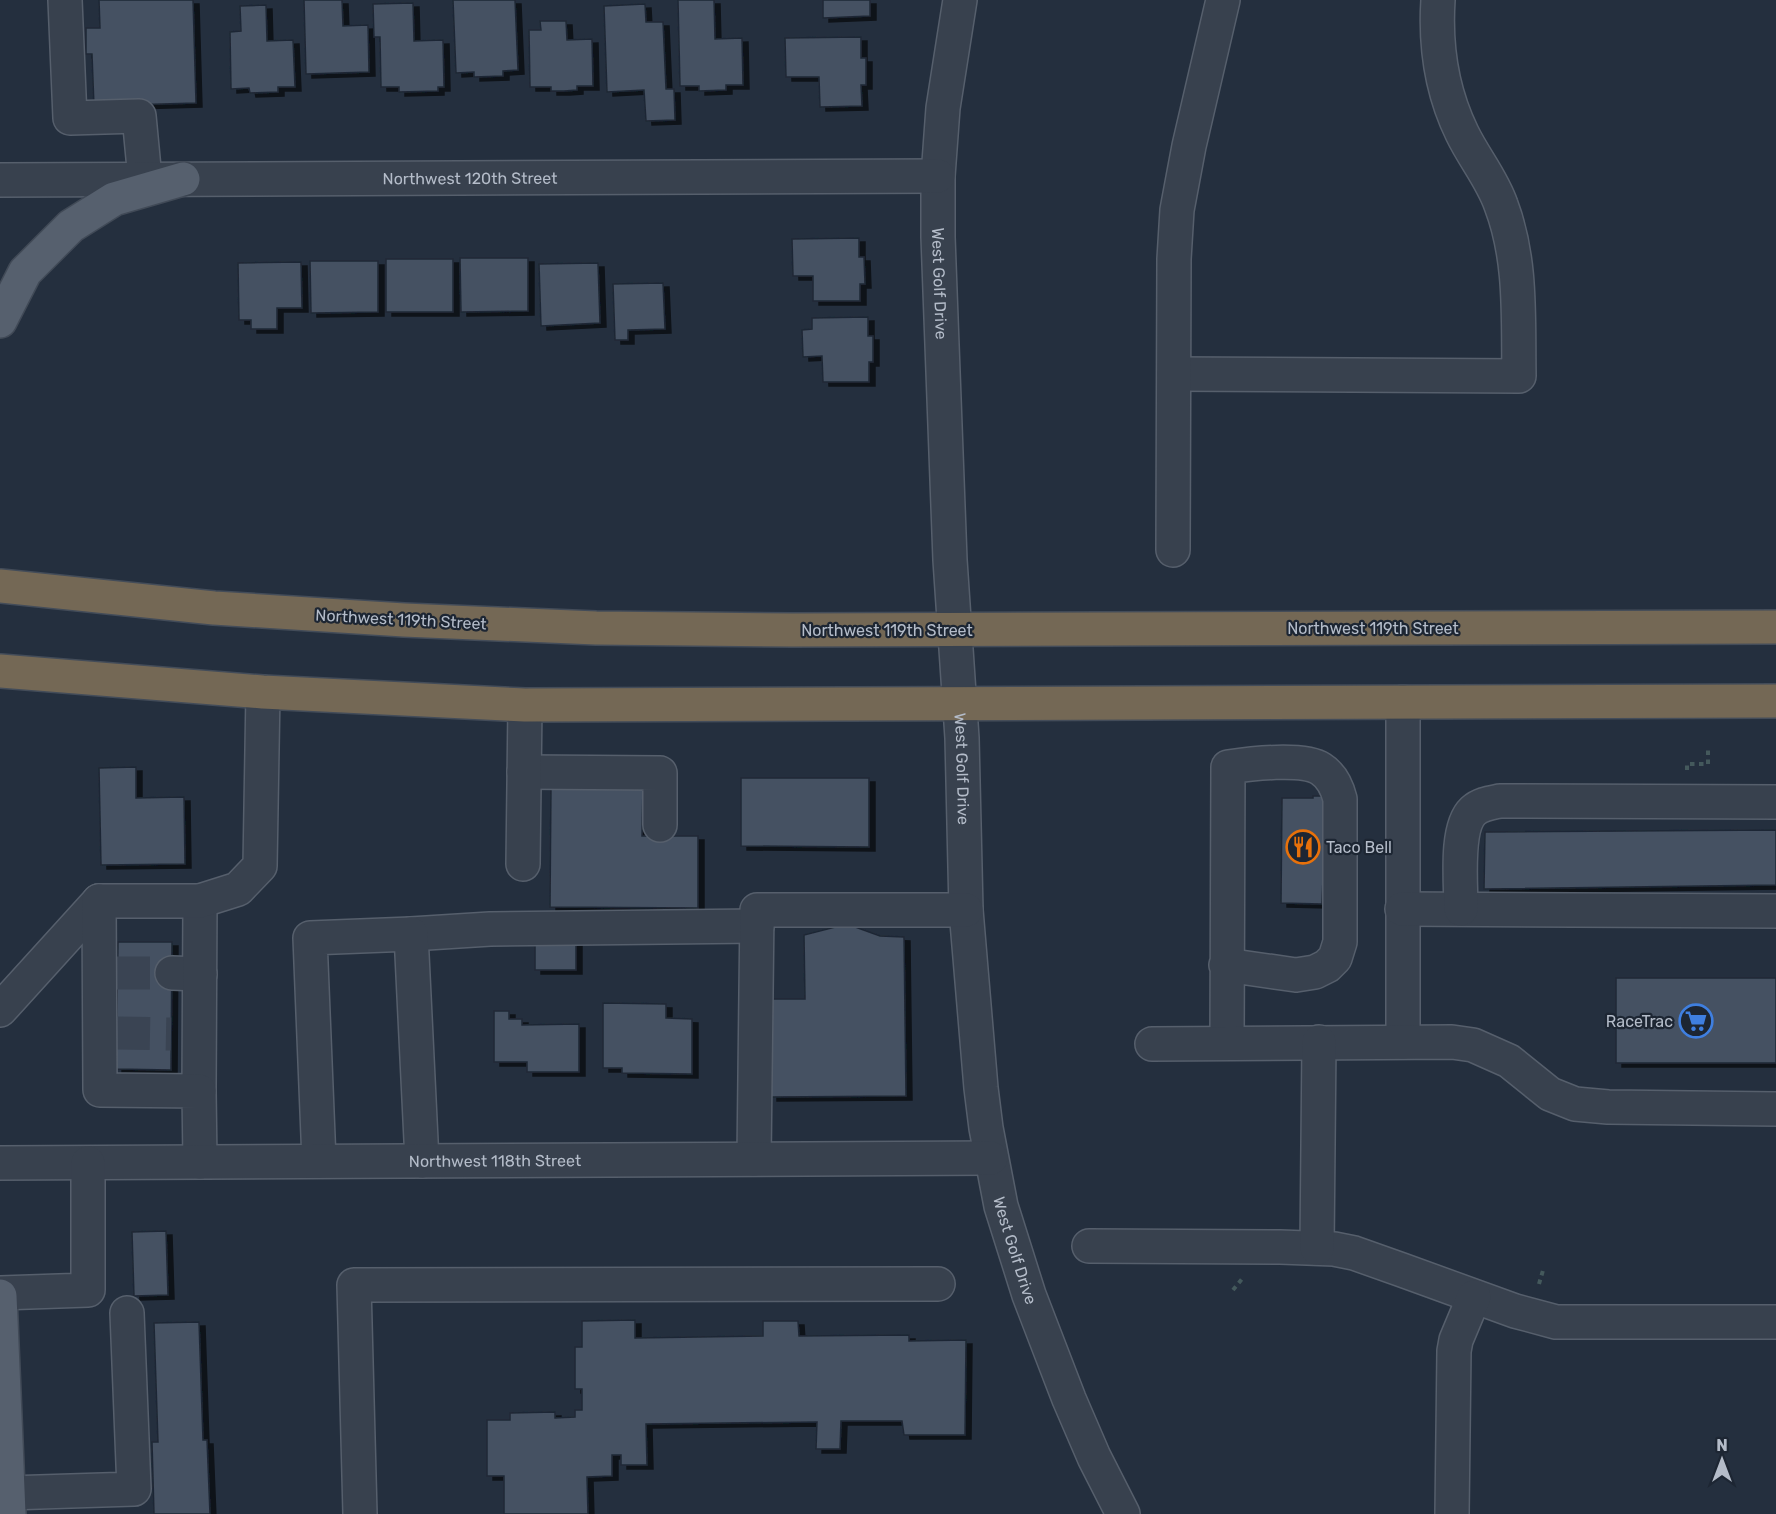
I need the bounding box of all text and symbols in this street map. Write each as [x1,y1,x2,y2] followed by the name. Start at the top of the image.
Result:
[382,169,558,188] street label: Northwest 120th Street
[928,227,951,340] street label: West Golf Drive
[315,606,487,633] street label: Northwest 119th Street
[1287,619,1459,638] street label: Northwest 119th Street
[801,621,973,640] street label: Northwest 119th Street
[950,712,973,825] street label: West Golf Drive
[1285,829,1321,865] restaurant icon: Taco Bell
[1326,838,1392,857] place label: Taco Bell
[1678,1003,1714,1039] supermarket icon: RaceTrac
[1606,1012,1673,1031] place label: RaceTrac
[409,1151,581,1171] street label: Northwest 118th Street
[989,1195,1041,1307] street label: West Golf Drive
[1692,1430,1752,1490] north arrow
[1716,1436,1728,1455] text: N

